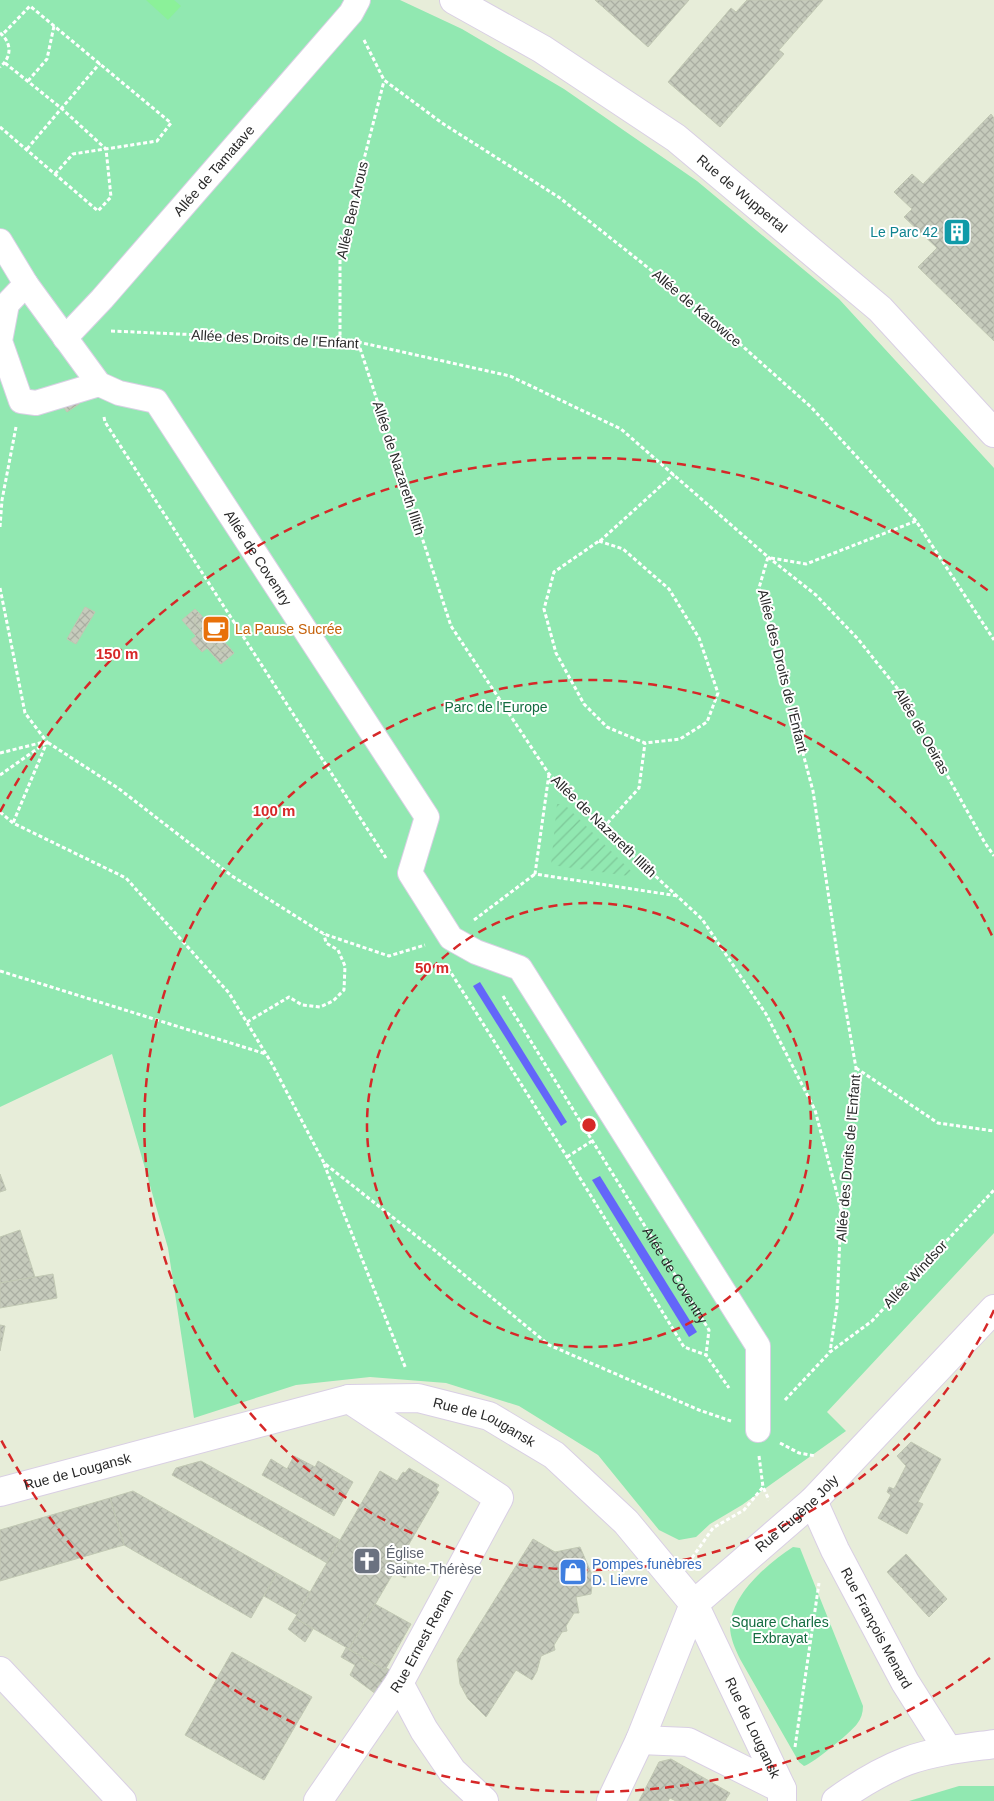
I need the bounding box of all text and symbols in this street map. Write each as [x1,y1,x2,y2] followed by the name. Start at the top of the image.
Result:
[170,122,258,219] street label: Allée de Tamatave
[694,151,791,236] street label: Rue de Wuppertal
[333,160,371,260] street label: Allée Ben Arous
[942,217,972,247] building icon: Le Parc 42
[870,224,938,240] place label: Le Parc 42
[649,266,745,350] street label: Allée de Katowice
[191,327,359,351] street label: Allée des Droits de l'Enfant
[370,399,428,537] street label: Allée de Nazareth Illith
[221,507,295,609] street label: Allée de Coventry
[755,588,811,754] street label: Allée des Droits de l'Enfant
[201,614,231,644] cafe icon: La Pause Sucrée
[235,621,343,637] place label: La Pause Sucrée
[96,645,138,662] text: 150 m
[891,686,953,776] street label: Allée de Oeiras
[444,699,548,715] park label: Parc de l'Europe
[548,772,660,880] street label: Allée de Nazareth Illith
[253,802,295,819] text: 100 m
[415,959,449,976] text: 50 m
[833,1074,863,1242] street label: Allée des Droits de l'Enfant
[580,1116,598,1134] centre of rings
[639,1224,711,1326] street label: Allée de Coventry
[880,1237,951,1311] street label: Allée Windsor
[431,1394,539,1450] street label: Rue de Lougansk
[22,1449,133,1493] street label: Rue de Lougansk
[752,1471,842,1555] street label: Rue Eugène Joly
[386,1545,482,1577] place label: Église Sainte-Thérèse
[352,1546,382,1576] church icon: Église Sainte-Thérèse
[592,1556,702,1588] place label: Pompes funèbres D. Lievre
[558,1557,588,1587] shop icon: Pompes funèbres D. Lievre
[838,1565,915,1692] street label: Rue François Menard
[387,1586,456,1696] street label: Rue Ernest Renan
[731,1614,829,1646] park label: Square Charles Exbrayat
[722,1675,784,1782] street label: Rue de Lougansk

